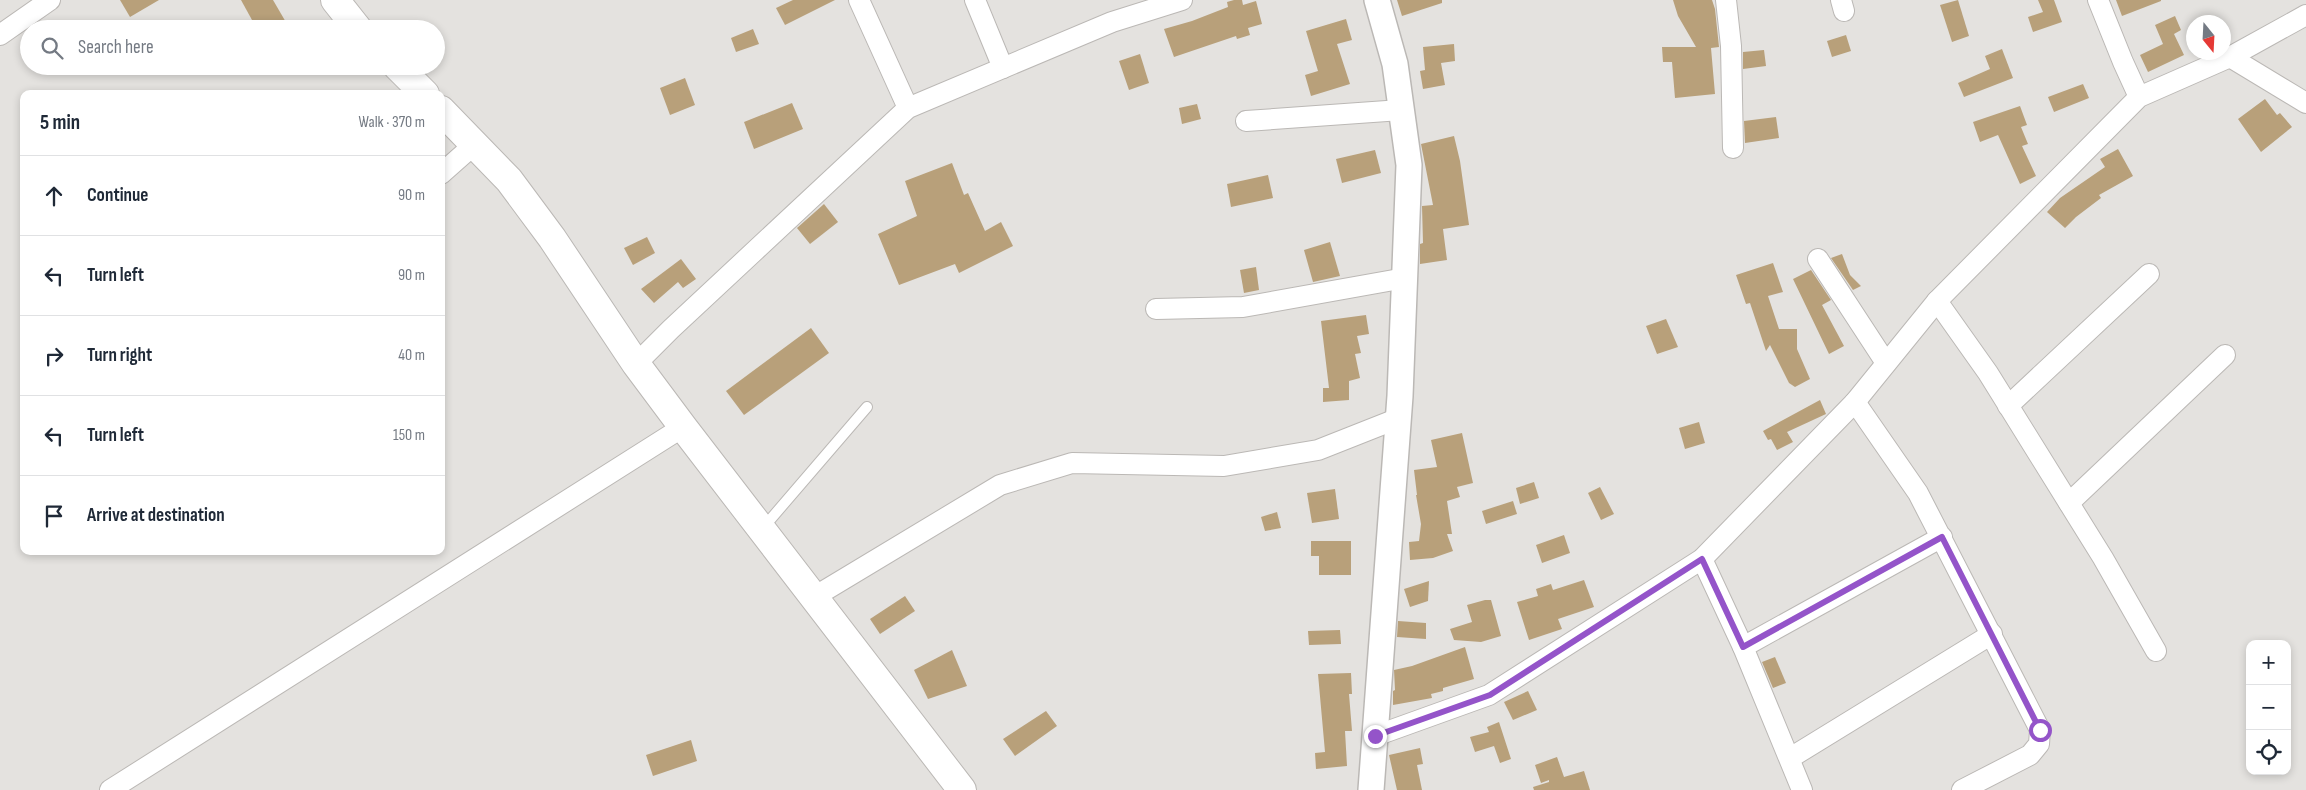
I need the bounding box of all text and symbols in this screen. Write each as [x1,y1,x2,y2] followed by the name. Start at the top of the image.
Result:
[2186,15,2231,60] north arrow
[20,20,445,75] search box
[38,34,66,62] icon: search
[78,36,154,59] text: Search here
[40,110,80,135] text: 5 min
[358,113,425,132] text: Walk · 370 m
[40,182,68,210] icon: ahead
[87,184,148,207] text: Continue
[398,186,425,205] text: 90 m
[40,262,68,290] icon: left
[87,264,144,287] text: Turn left
[398,266,425,285] text: 90 m
[40,342,68,370] icon: right
[87,344,152,367] text: Turn right
[398,346,425,365] text: 40 m
[40,422,68,450] icon: left
[87,424,144,447] text: Turn left
[393,426,425,445] text: 150 m
[40,502,68,530] icon: arrive
[87,504,225,527] text: Arrive at destination
[2246,640,2291,775] map controls
[2246,640,2291,685] button: +
[2246,685,2291,730] button: −
[2029,719,2052,742] route start
[1364,725,1387,748] route end
[2246,730,2291,775] button: locate

